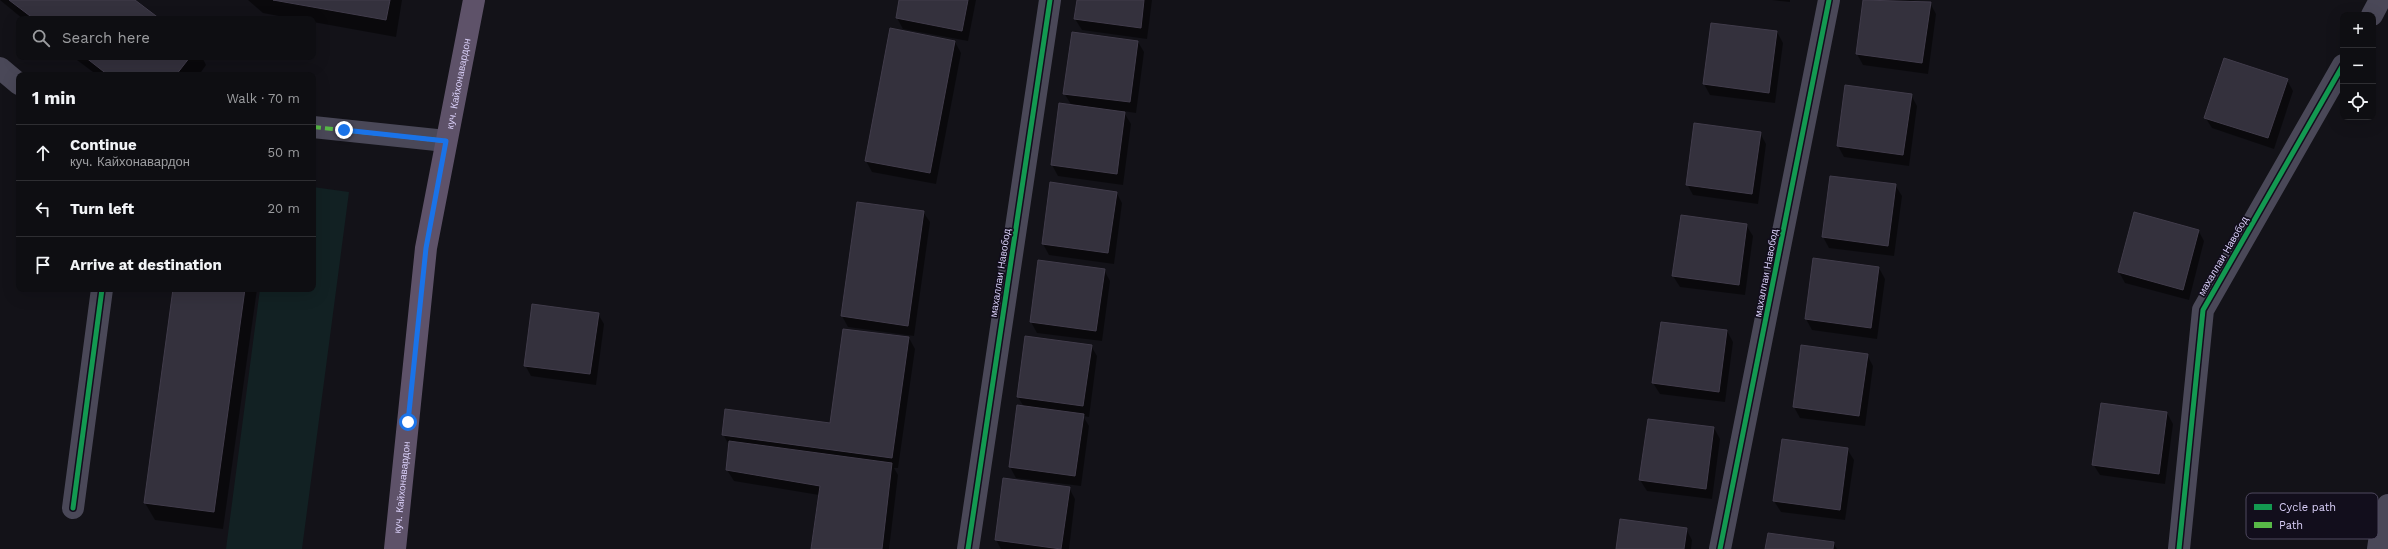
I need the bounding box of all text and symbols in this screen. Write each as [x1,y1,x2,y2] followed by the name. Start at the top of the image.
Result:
[2340,12,2376,120] map controls
[2340,12,2376,48] button: +
[16,16,316,60] search box
[30,27,52,49] icon: search
[62,29,150,47] text: Search here
[444,37,472,130] street label: куч. Кайхонавардон
[2340,48,2376,84] button: −
[2340,84,2376,120] button: locate
[32,88,76,108] text: 1 min
[226,91,300,106] text: Walk · 70 m
[335,121,353,139] route end
[70,136,137,154] text: Continue
[32,142,54,164] icon: ahead
[268,145,300,160] text: 50 m
[70,154,190,169] text: куч. Кайхонавардон
[32,198,54,220] icon: left
[70,200,134,218] text: Turn left
[268,201,300,216] text: 20 m
[2196,214,2250,298] street label: махаллаи Навобод
[988,228,1012,318] street label: махаллаи Навобод
[1752,228,1780,318] street label: махаллаи Навобод
[32,254,54,276] icon: arrive
[70,256,222,274] text: Arrive at destination
[399,413,417,431] route start
[391,441,412,534] street label: куч. Кайхонавардон
[2246,493,2378,539] legend
[2279,501,2336,514] text: Cycle path
[2279,519,2303,532] text: Path

